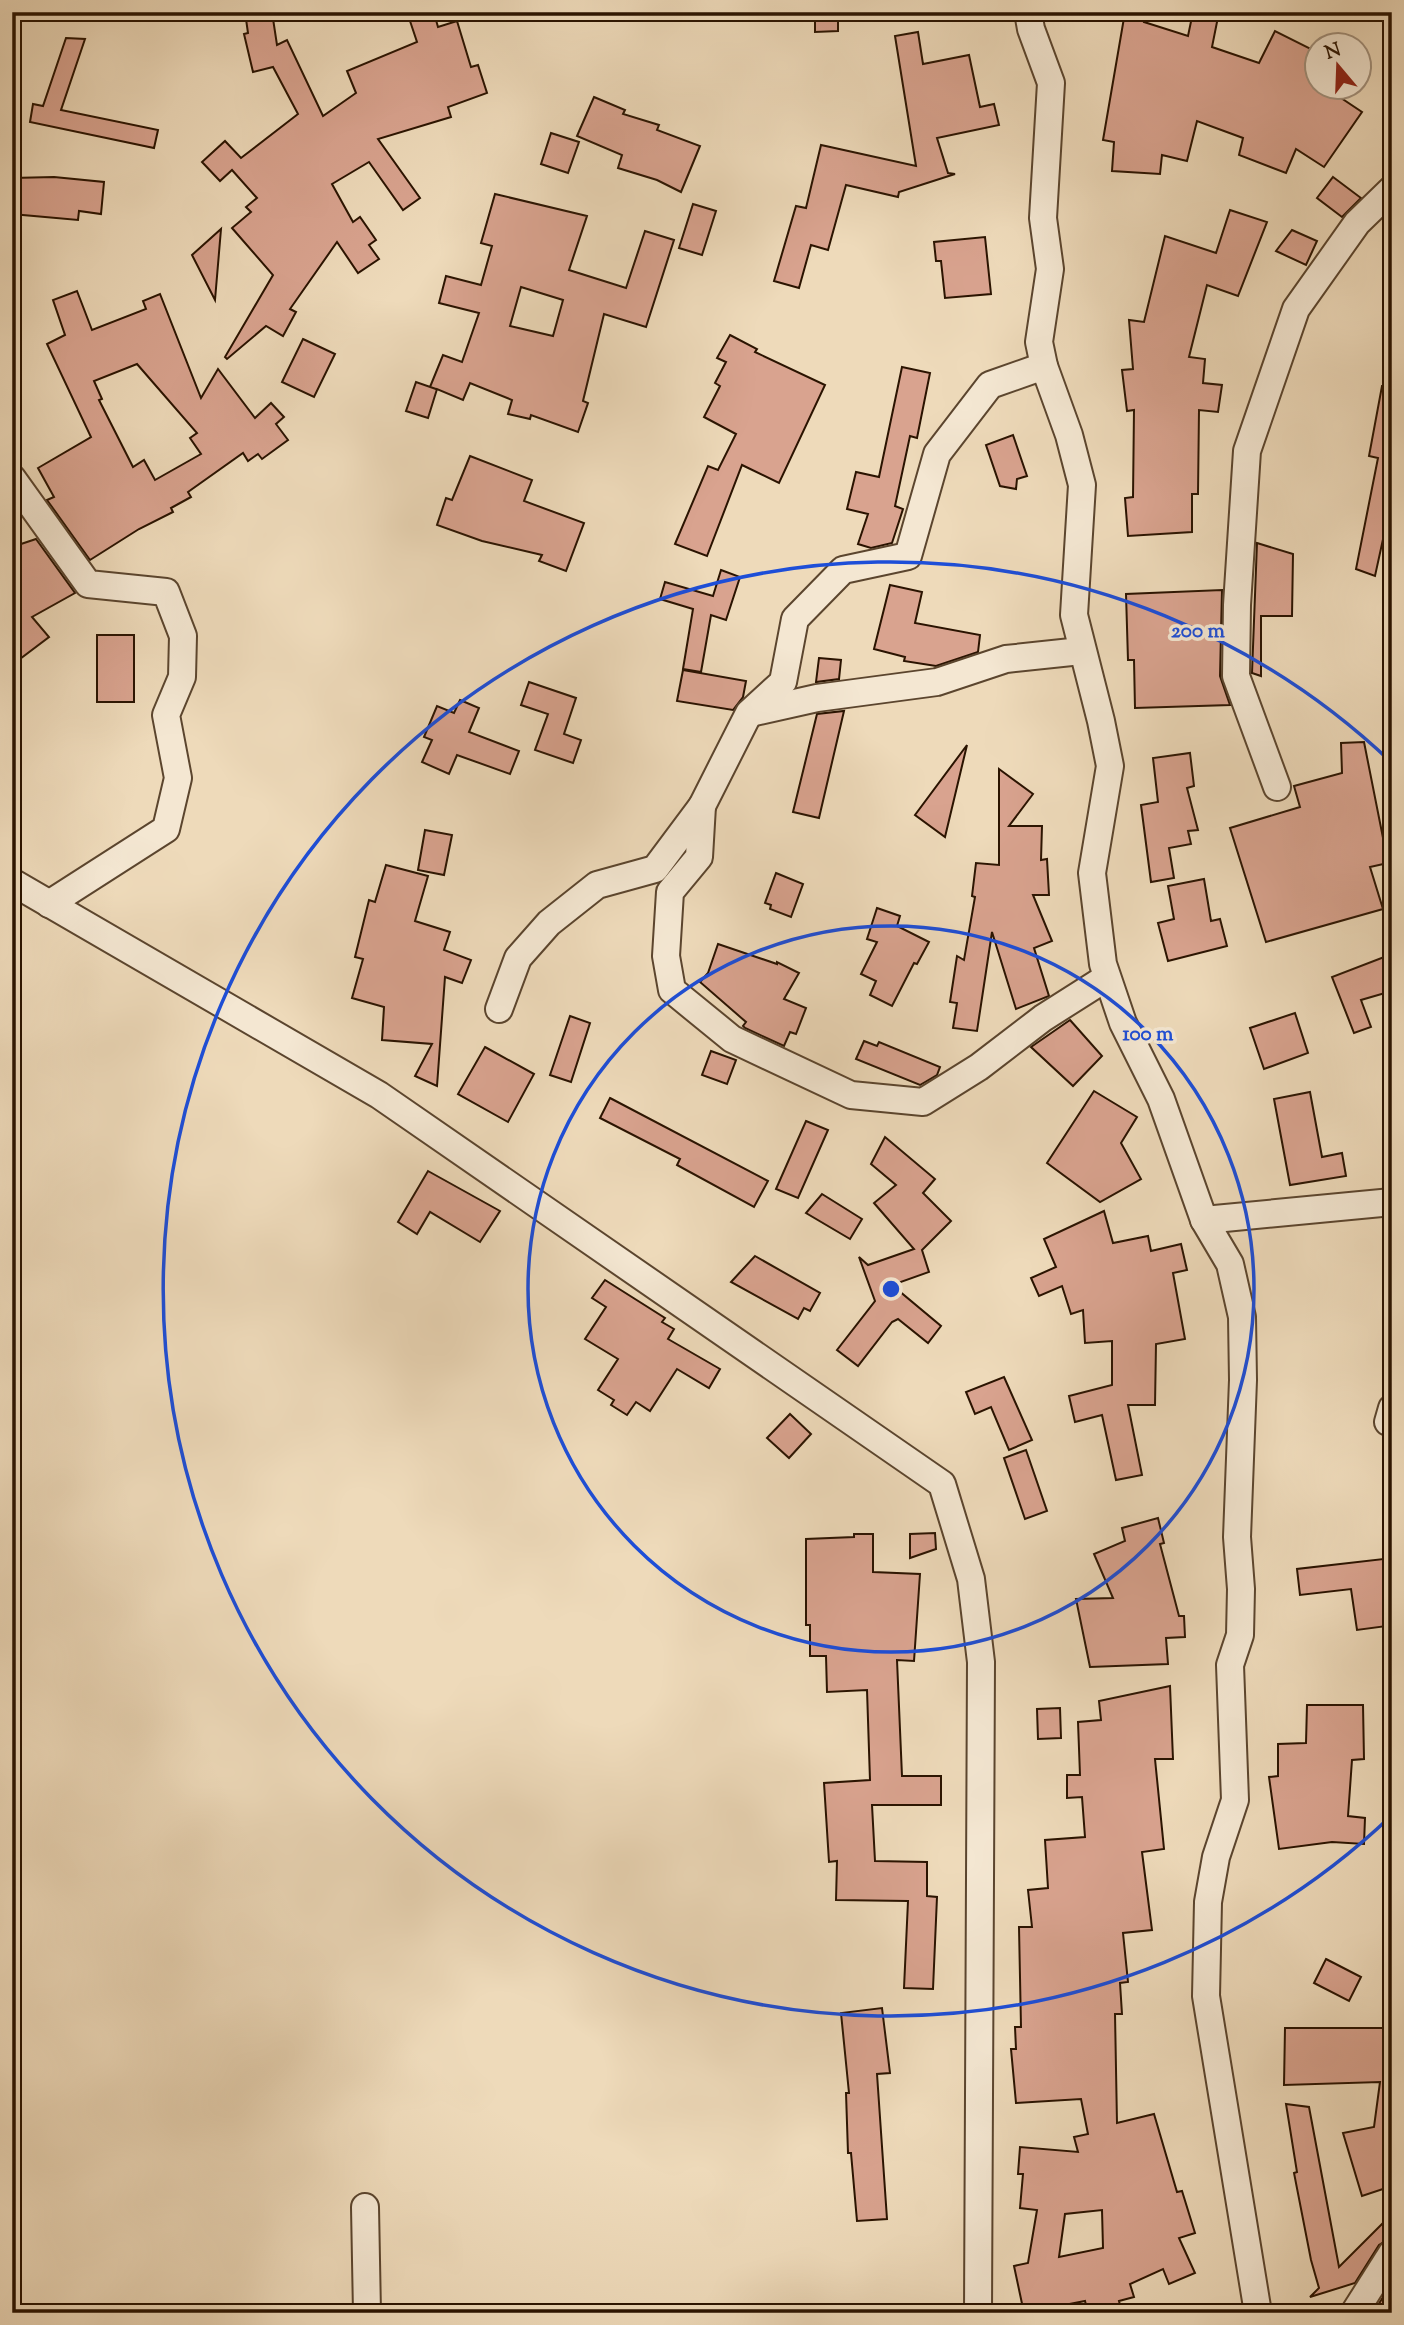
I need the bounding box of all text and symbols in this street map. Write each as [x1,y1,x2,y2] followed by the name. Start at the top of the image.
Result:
[1302,32,1372,102] north arrow
[1322,37,1345,68] text: N
[1171,617,1226,647] text: 200 m
[1123,1020,1174,1050] text: 100 m
[879,1277,903,1301] centre of rings

